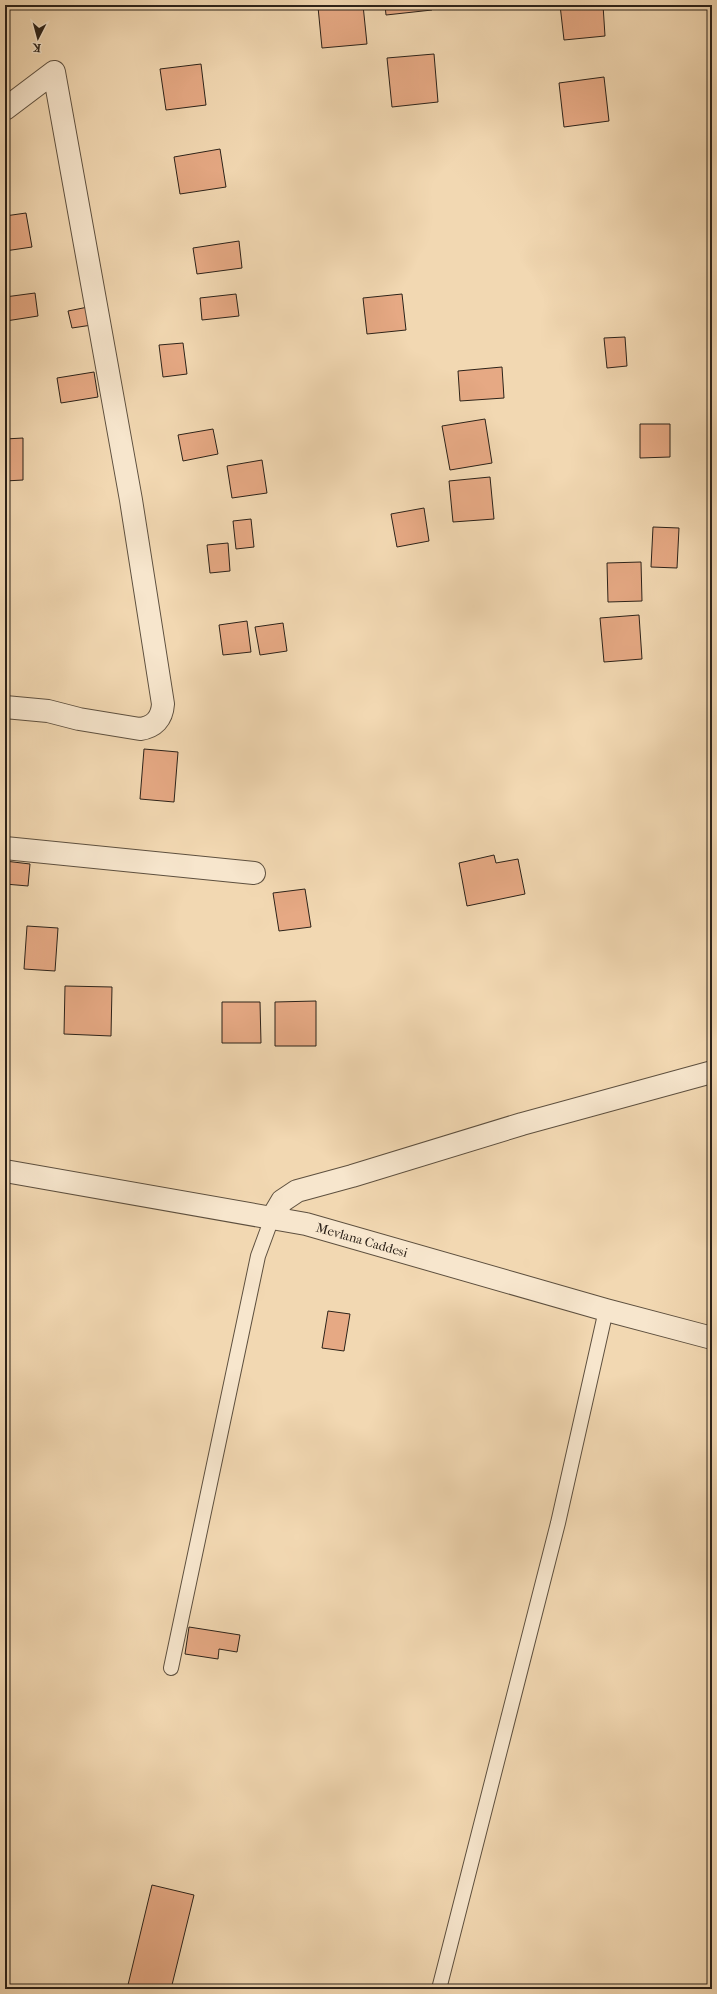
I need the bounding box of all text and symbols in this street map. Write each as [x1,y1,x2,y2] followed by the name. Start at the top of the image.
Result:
[18,18,58,58] north arrow
[31,40,42,54] text: K
[315,1220,410,1260] street label: Mevlana Caddesi

